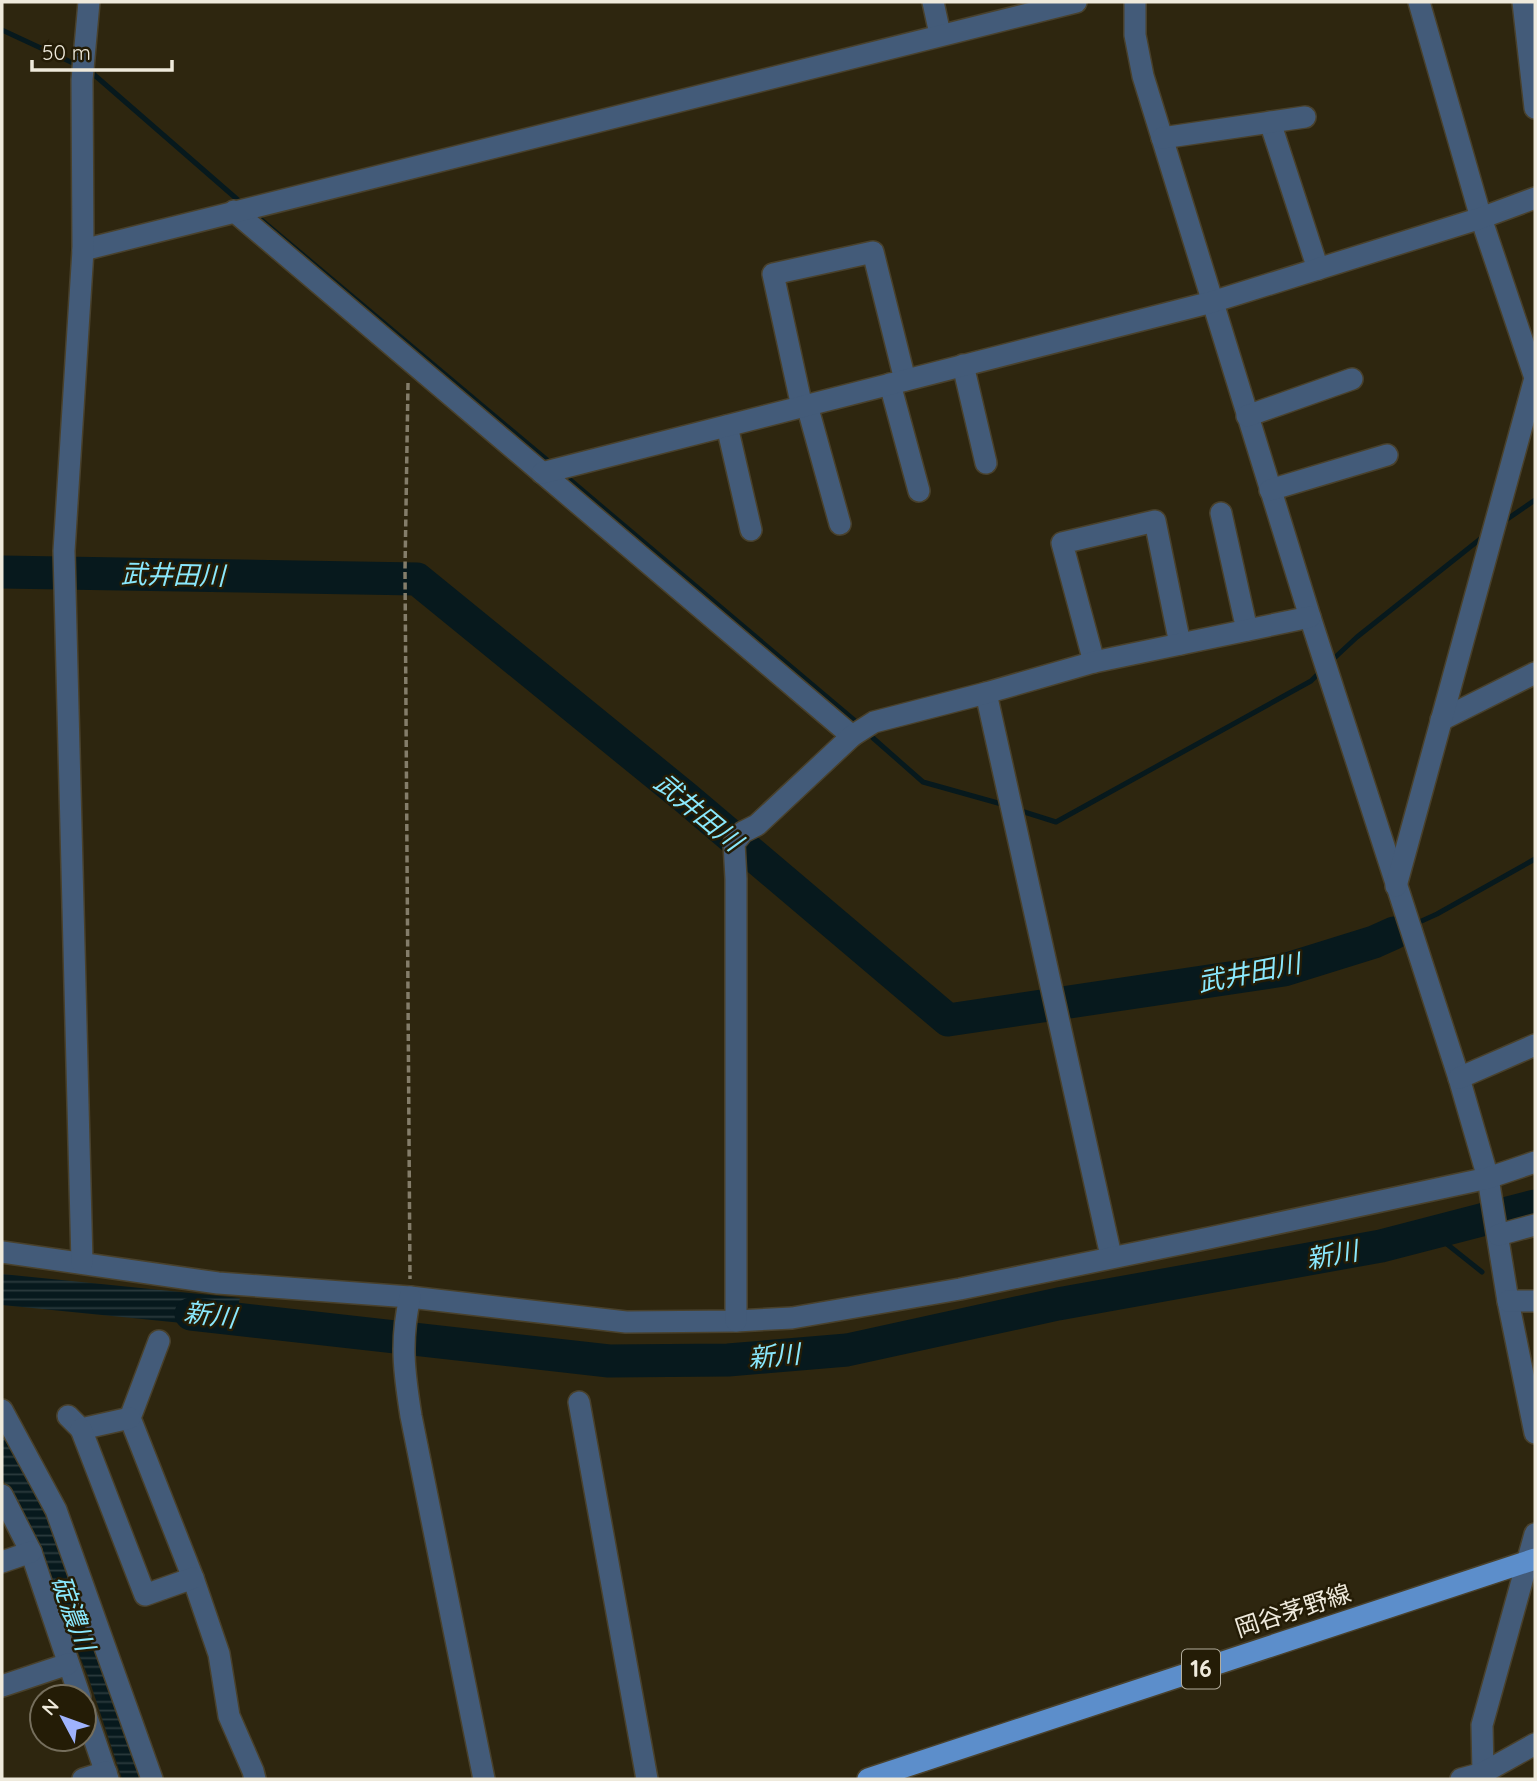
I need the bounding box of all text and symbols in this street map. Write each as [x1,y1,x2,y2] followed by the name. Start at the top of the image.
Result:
[32,28,172,72] scale bar
[42,39,91,65] text: 50 m
[121,557,228,592] water label: 武井田川
[648,766,751,860] water label: 武井田川
[1195,946,1306,999] water label: 武井田川
[1303,1233,1363,1275] water label: 新川
[182,1295,241,1334] water label: 新川
[747,1337,804,1374] water label: 新川
[45,1571,103,1658] water label: 碇濃川
[1231,1577,1354,1643] street label: 岡谷茅野線
[1182,1650,1220,1688] road number: 16
[28,1683,98,1753] north arrow
[37,1694,64,1720] text: N

